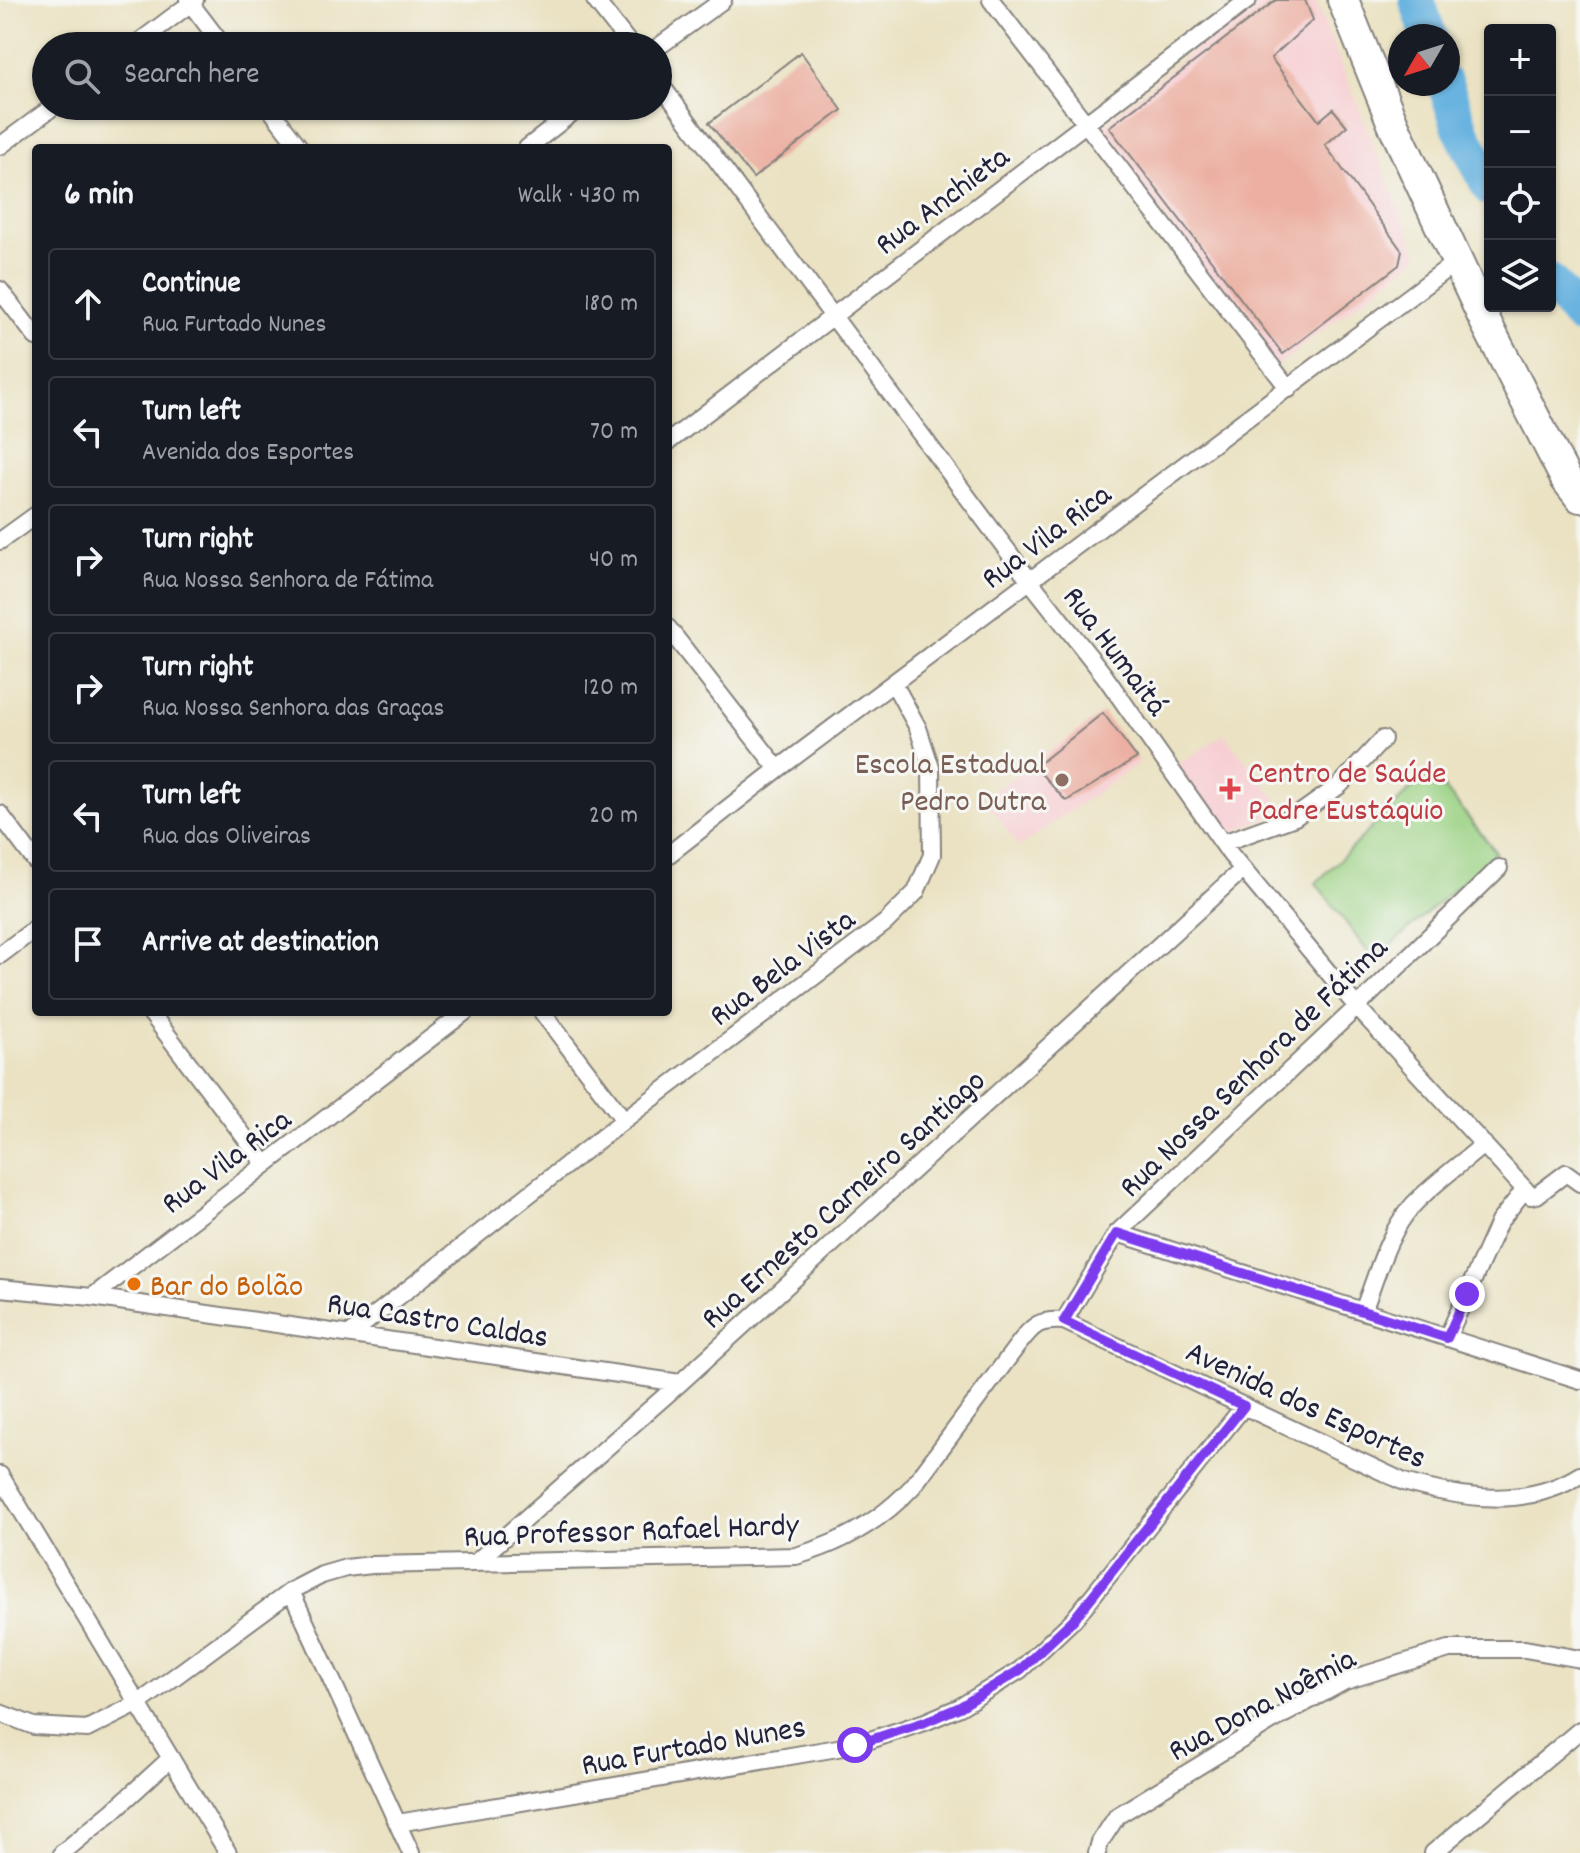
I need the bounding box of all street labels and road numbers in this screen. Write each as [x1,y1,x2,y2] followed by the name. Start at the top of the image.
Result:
[867,136,1022,269] street label: Rua Anchieta
[973,474,1123,603] street label: Rua Vila Rica
[1049,578,1177,728] street label: Rua Humaitá
[701,899,868,1040] street label: Rua Bela Vista
[1111,928,1401,1211] street label: Rua Nossa Senhora de Fátima
[693,1061,998,1342] street label: Rua Ernesto Carneiro Santiago
[153,1099,303,1228] street label: Rua Vila Rica
[323,1283,551,1363] street label: Rua Castro Caldas
[1177,1332,1433,1484] street label: Avenida dos Esportes
[463,1505,801,1563] street label: Rua Professor Rafael Hardy
[1161,1638,1366,1776] street label: Rua Dona Noêmia
[578,1707,810,1791] street label: Rua Furtado Nunes

